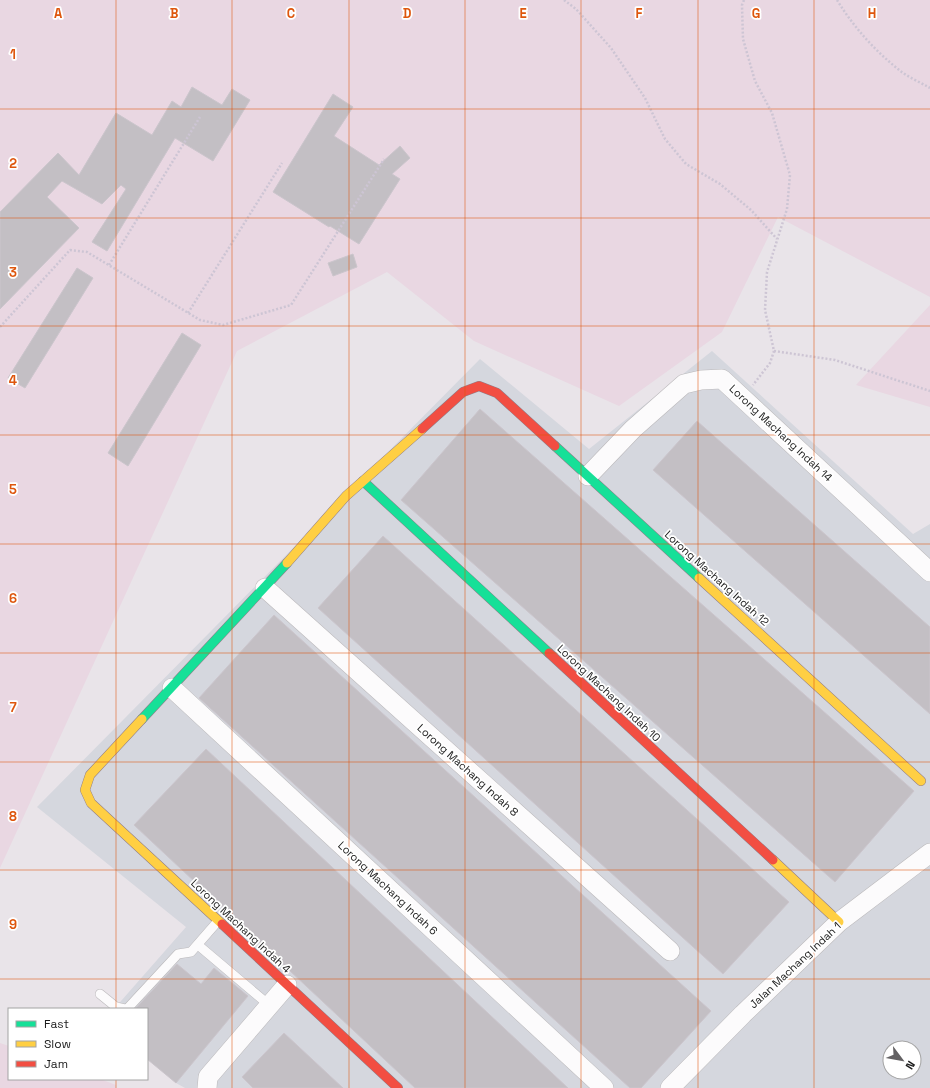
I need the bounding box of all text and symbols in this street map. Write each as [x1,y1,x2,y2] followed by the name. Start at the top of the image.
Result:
[54,5,63,22] text: A
[170,5,179,22] text: B
[287,5,295,22] text: C
[403,5,412,22] text: D
[519,5,527,22] text: E
[636,5,643,22] text: F
[752,5,760,22] text: G
[868,5,876,22] text: H
[10,46,16,63] text: 1
[9,155,17,172] text: 2
[9,264,17,281] text: 3
[9,372,17,389] text: 4
[726,382,836,485] street label: Lorong Machang Indah 14
[9,481,17,498] text: 5
[662,527,772,629] street label: Lorong Machang Indah 12
[9,590,17,607] text: 6
[554,641,664,745] street label: Lorong Machang Indah 10
[9,699,17,716] text: 7
[415,721,522,819] street label: Lorong Machang Indah 8
[9,808,17,825] text: 8
[335,838,441,938] street label: Lorong Machang Indah 6
[188,876,294,976] street label: Lorong Machang Indah 4
[9,916,17,933] text: 9
[746,919,844,1011] street label: Jalan Machang Indah 1
[8,1008,148,1080] legend
[44,1016,69,1032] text: Fast
[44,1036,71,1052] text: Slow
[882,1040,922,1080] north arrow
[44,1056,68,1072] text: Jam
[903,1058,918,1072] text: N

